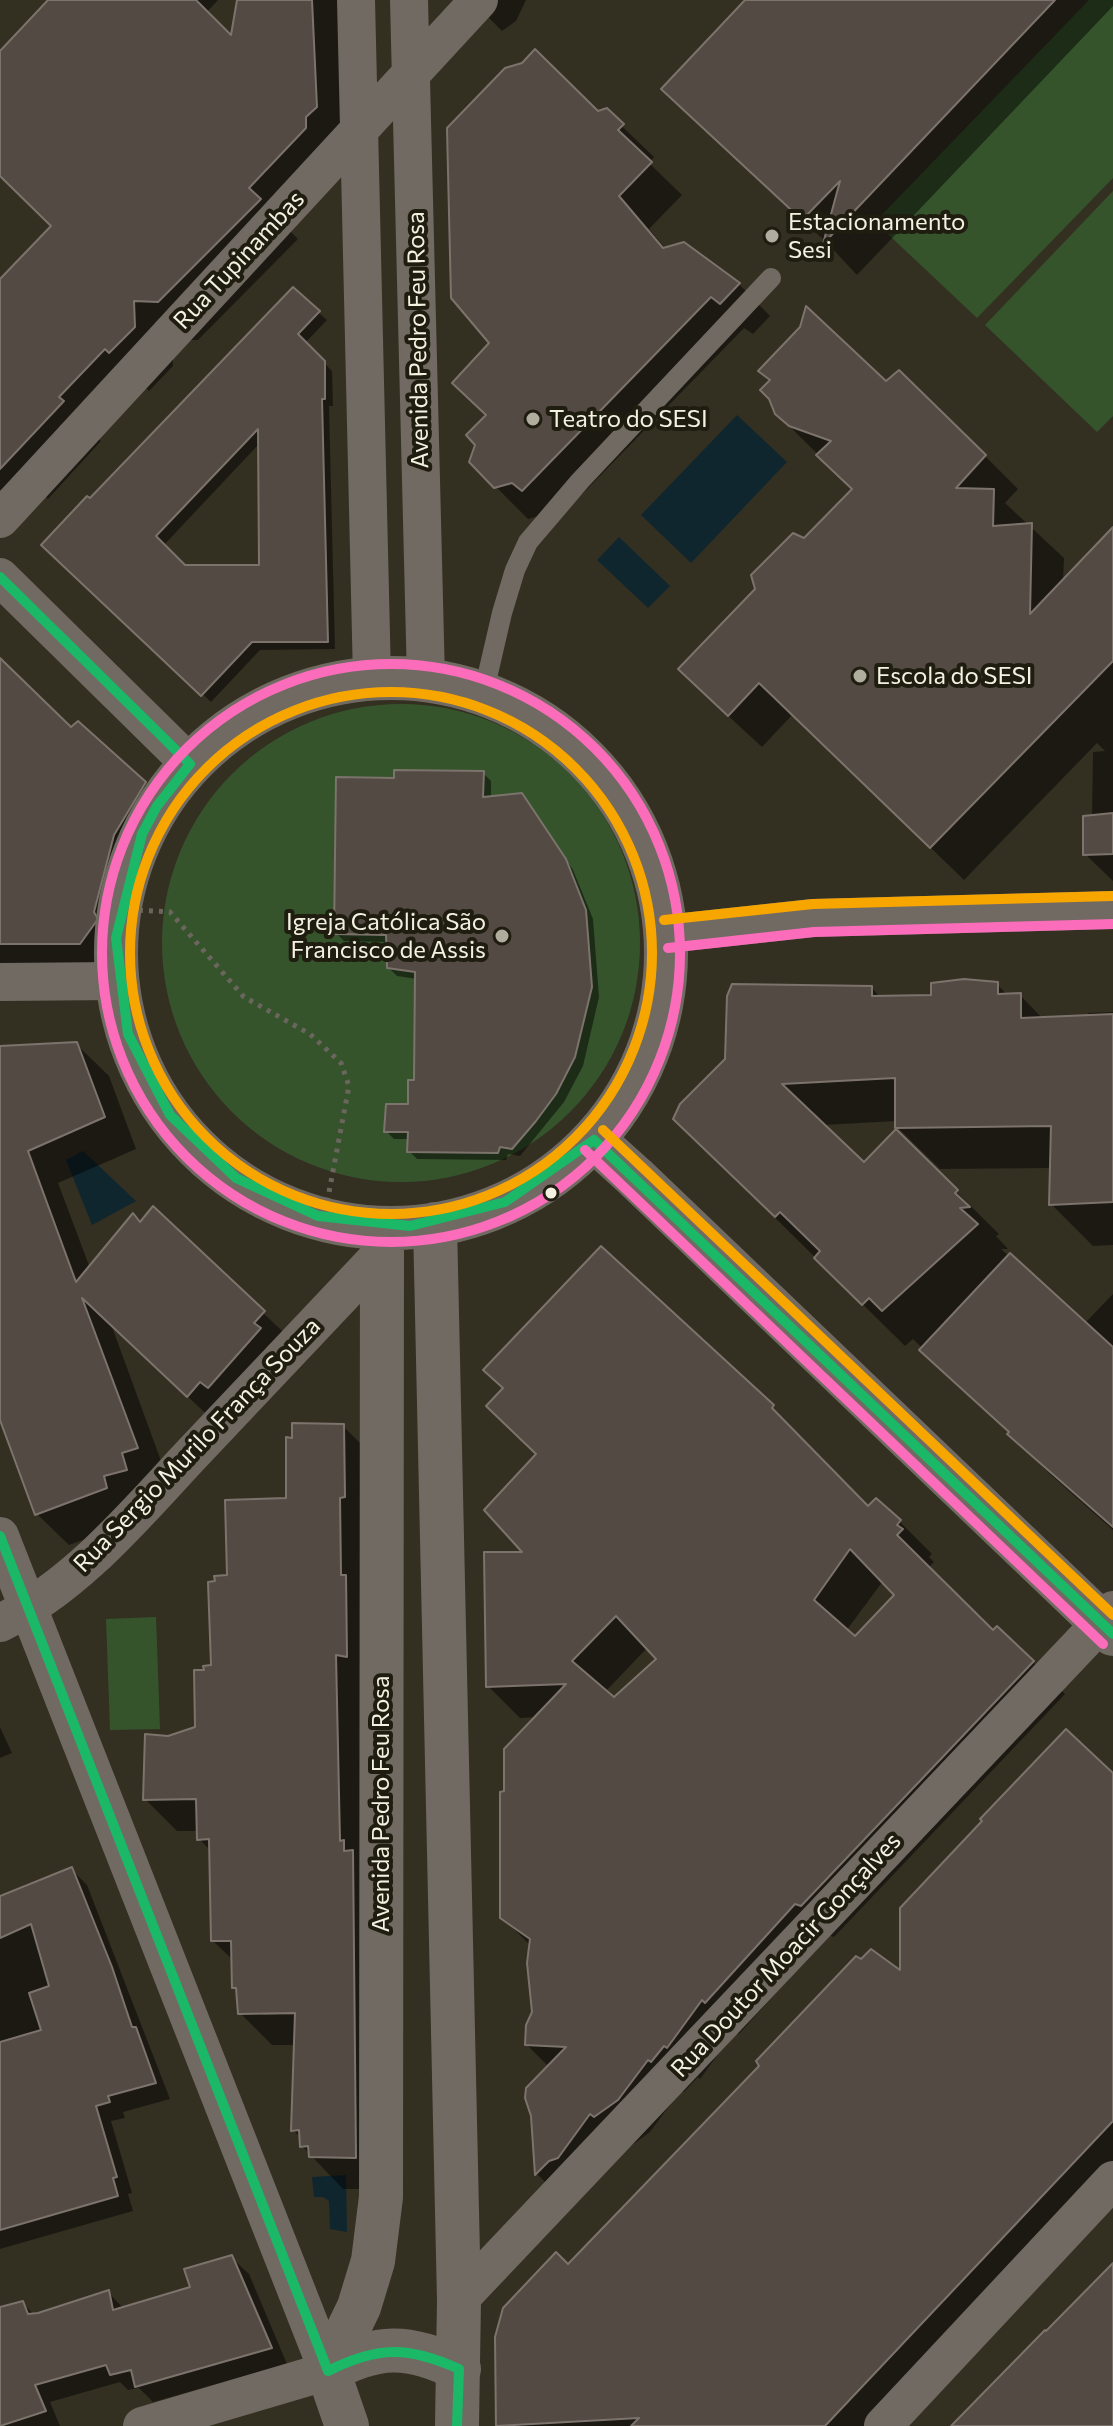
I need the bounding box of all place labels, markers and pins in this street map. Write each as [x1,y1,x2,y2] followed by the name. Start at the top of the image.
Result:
[788,208,965,264] place label: Estacionamento Sesi
[763,227,781,245] marker: Estacionamento Sesi
[549,405,708,433] place label: Teatro do SESI
[524,410,542,428] marker: Teatro do SESI
[876,662,1032,690] place label: Escola do SESI
[851,667,869,685] marker: Escola do SESI
[286,908,486,964] place label: Igreja Católica São Francisco de Assis
[493,927,511,945] marker: Igreja Católica São Francisco de Assis
[543,1185,559,1201] unlabelled marker

